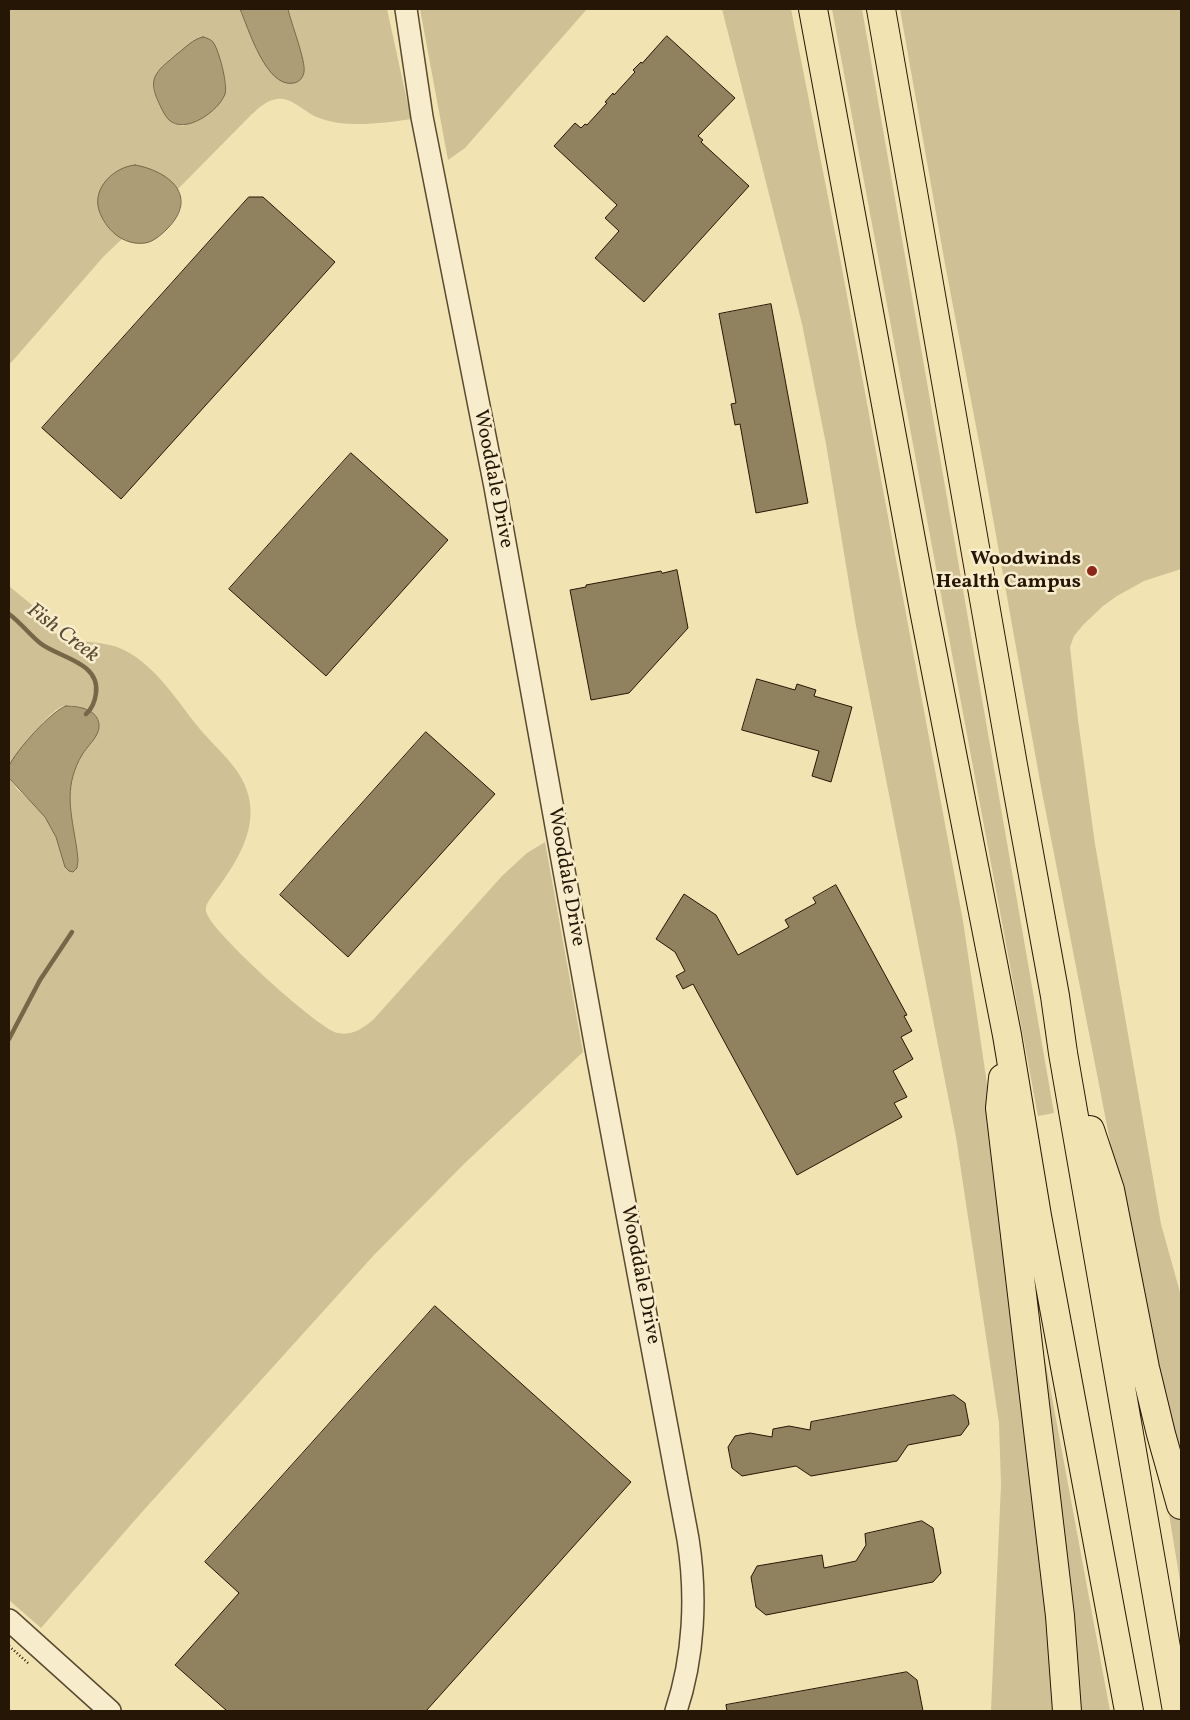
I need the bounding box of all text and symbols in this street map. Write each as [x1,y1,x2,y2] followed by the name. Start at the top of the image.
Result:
[467,408,517,550] street label: Wooddale Drive
[936,548,1081,595] place label: Woodwinds Health Campus
[1085,564,1099,578] marker: Woodwinds Health Campus
[21,599,103,669] water label: Fish Creek
[541,806,589,948] street label: Wooddale Drive
[614,1204,664,1346] street label: Wooddale Drive

